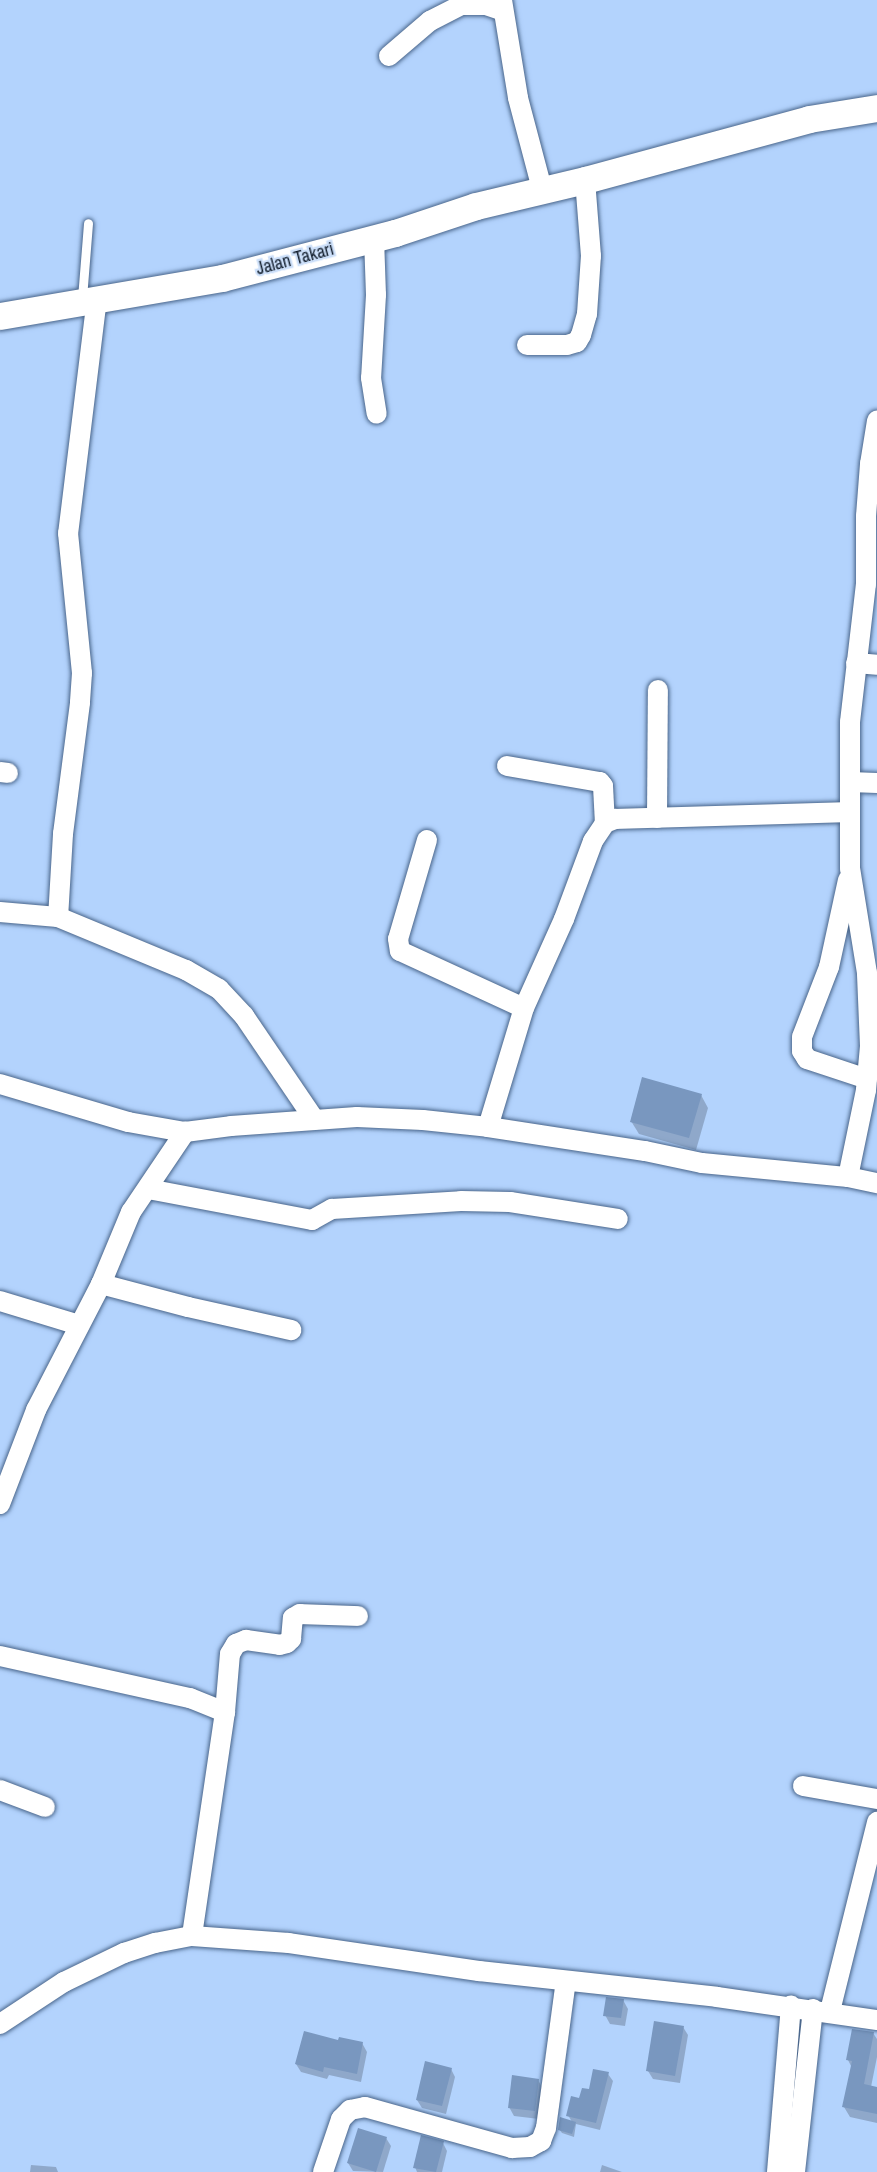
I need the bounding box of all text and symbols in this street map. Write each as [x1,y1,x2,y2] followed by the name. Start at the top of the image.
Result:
[254,238,336,280] street label: Jalan Takari

